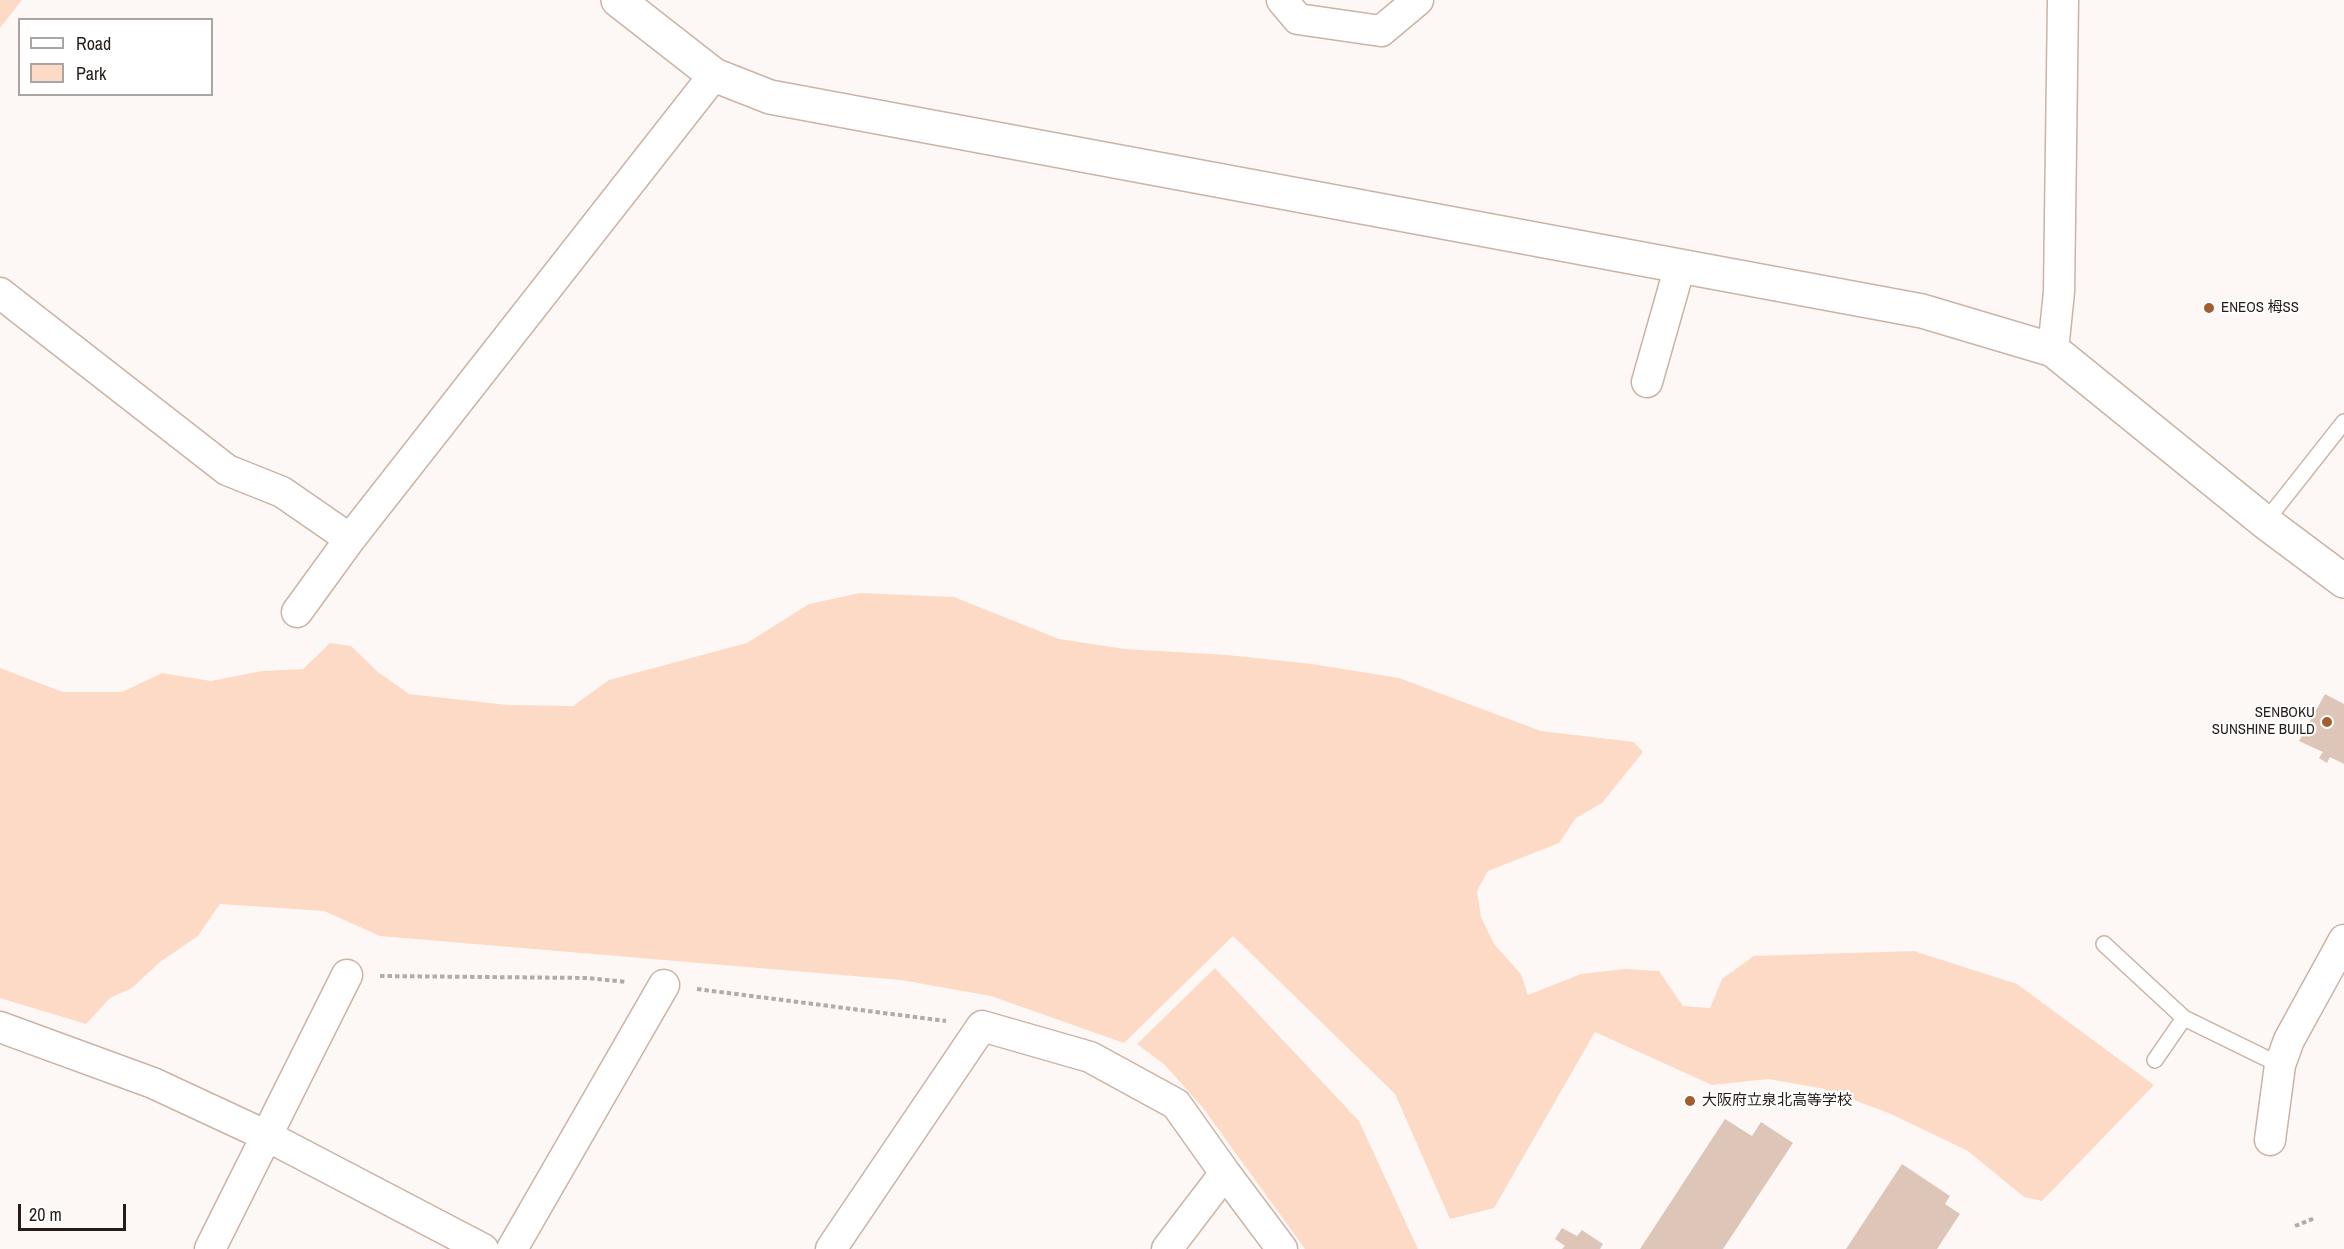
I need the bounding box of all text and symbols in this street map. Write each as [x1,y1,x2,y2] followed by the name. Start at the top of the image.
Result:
[18,18,213,96] legend
[76,31,111,56] text: Road
[76,61,106,86] text: Park
[2221,299,2299,317] place label: ENEOS 栂SS
[2202,301,2216,315] marker: ENEOS 栂SS
[2212,704,2315,739] place label: SENBOKU SUNSHINE BUILD
[2320,715,2334,729] marker: SENBOKU SUNSHINE BUILD
[1702,1092,1852,1110] place label: 大阪府立泉北高等学校
[1683,1094,1697,1108] marker: 大阪府立泉北高等学校
[21,1192,129,1230] scale bar
[29,1202,62,1227] text: 20 m

